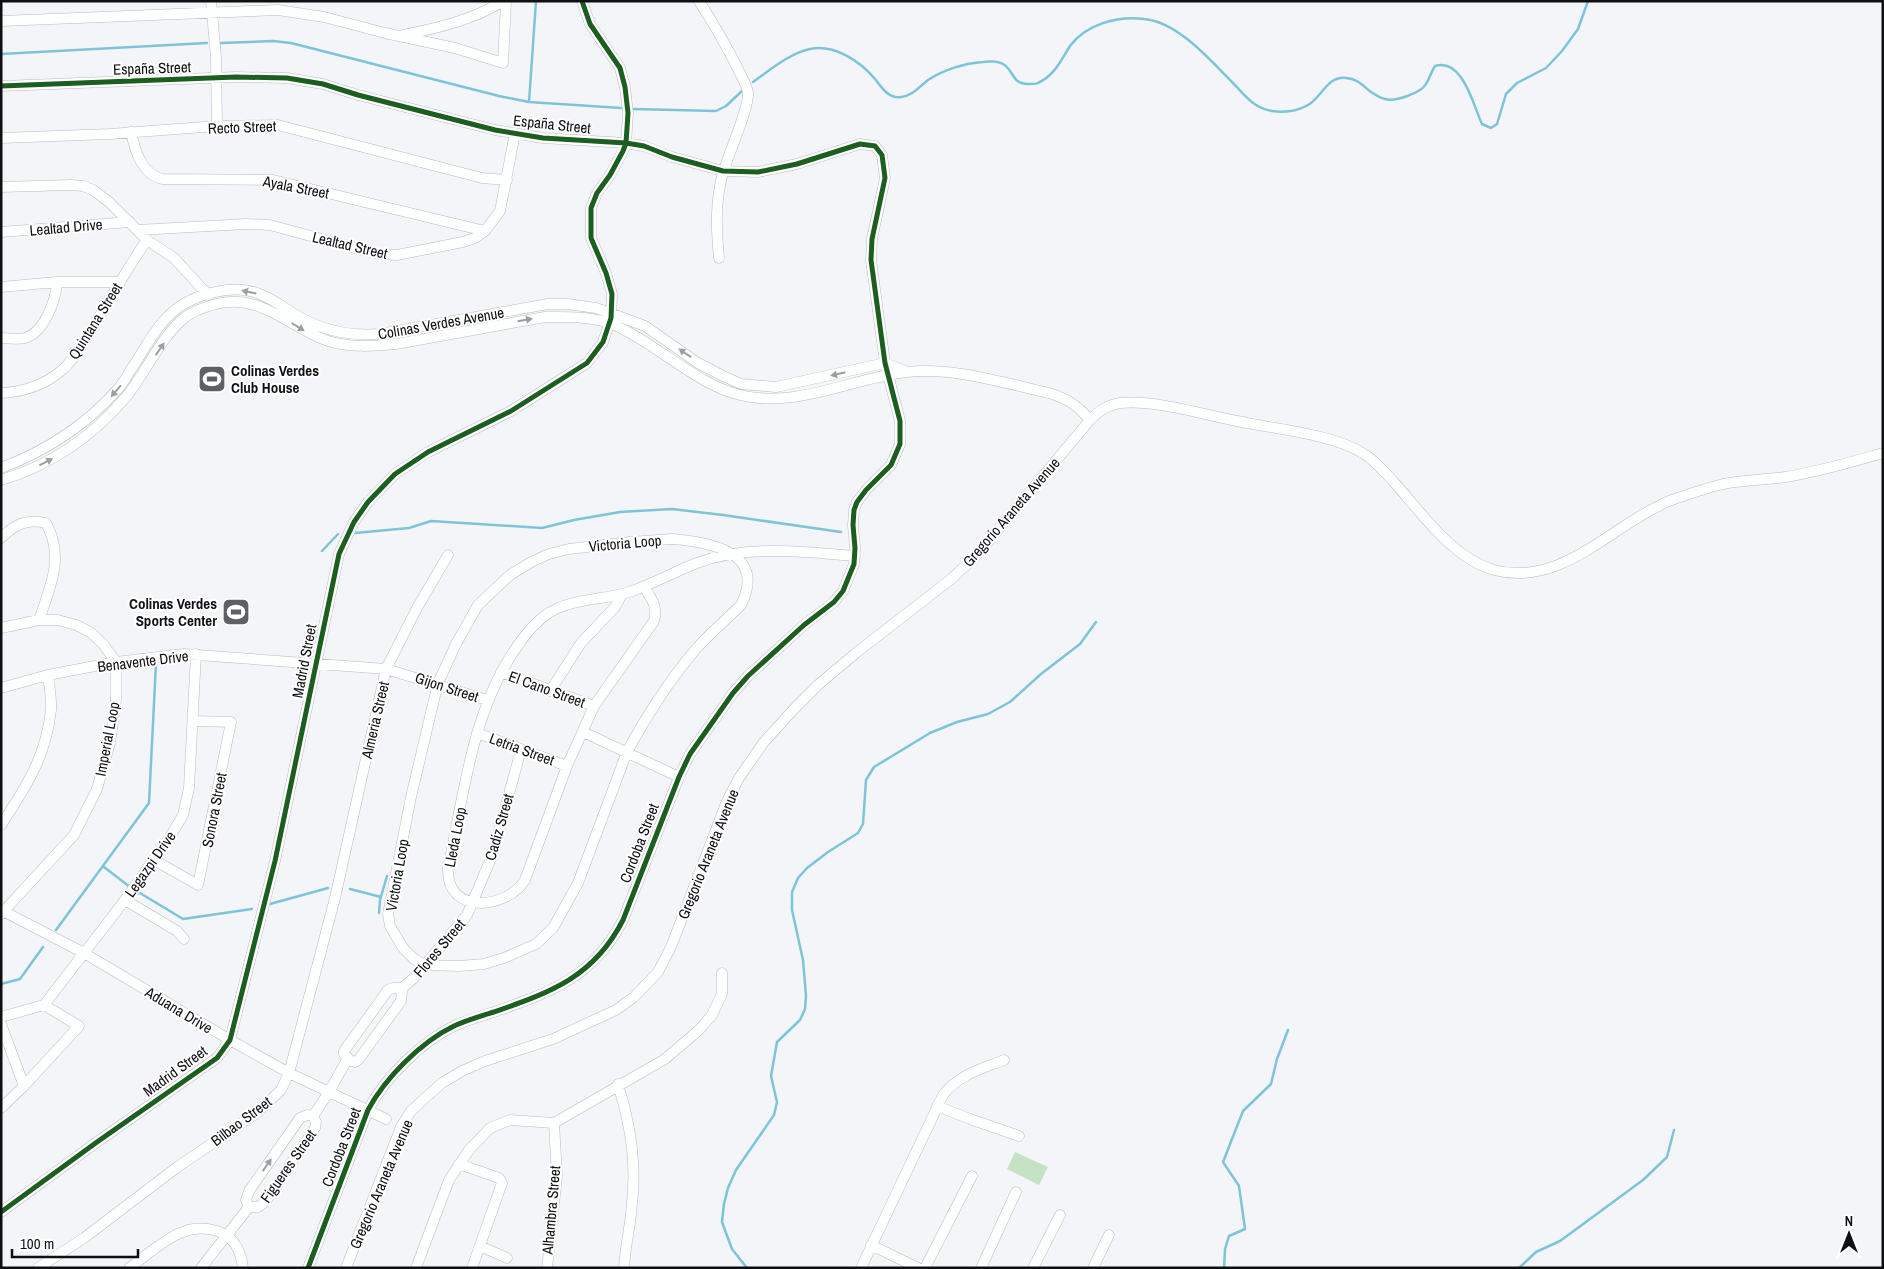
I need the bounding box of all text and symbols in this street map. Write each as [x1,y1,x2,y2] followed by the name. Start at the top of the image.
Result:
[113,56,192,80] street label: España Street
[512,109,592,139] street label: España Street
[207,115,277,139] street label: Recto Street
[260,170,331,204] street label: Ayala Street
[29,213,104,241] street label: Lealtad Drive
[310,226,390,264] street label: Lealtad Street
[63,278,127,363] street label: Quintana Street
[241,287,257,295] one-way arrow
[376,302,506,344] street label: Colinas Verdes Avenue
[517,316,533,324] one-way arrow
[291,322,305,331] one-way arrow
[155,342,165,355] one-way arrow
[678,348,691,358] one-way arrow
[231,360,319,398] place label: Colinas Verdes Club House
[197,364,227,394] sports icon: Colinas Verdes Club House
[830,370,845,378] one-way arrow
[110,384,121,397] one-way arrow
[958,453,1064,571] street label: Gregorio Araneta Avenue
[39,458,54,466] one-way arrow
[588,529,662,557] street label: Victoria Loop
[129,593,217,631] place label: Colinas Verdes Sports Center
[221,597,251,627] sports icon: Colinas Verdes Sports Center
[287,622,322,700] street label: Madrid Street
[96,645,190,677] street label: Benavente Drive
[506,665,589,713] street label: El Cano Street
[413,667,482,707] street label: Gijon Street
[356,679,394,762] street label: Almeria Street
[90,700,125,778] street label: Imperial Loop
[487,728,558,771] street label: Letria Street
[196,770,232,849] street label: Sonora Street
[672,786,744,922] street label: Gregorio Araneta Avenue
[479,791,519,863] street label: Cadiz Street
[614,800,664,886] street label: Cordoba Street
[439,805,471,869] street label: Lleda Loop
[119,826,181,901] street label: Legazpi Drive
[380,837,414,913] street label: Victoria Loop
[408,914,470,982] street label: Flores Street
[140,981,217,1038] street label: Aduana Drive
[139,1040,212,1101] street label: Madrid Street
[206,1091,276,1151] street label: Bilbao Street
[316,1104,366,1190] street label: Cordoba Street
[344,1116,418,1252] street label: Gregorio Araneta Avenue
[255,1125,321,1207] street label: Figueres Street
[262,1158,272,1172] one-way arrow
[537,1164,565,1256] street label: Alhambra Street
[1824,1209,1874,1259] north arrow
[1845,1212,1853,1230] text: N
[12,1226,139,1258] scale bar
[20,1233,54,1254] text: 100 m

